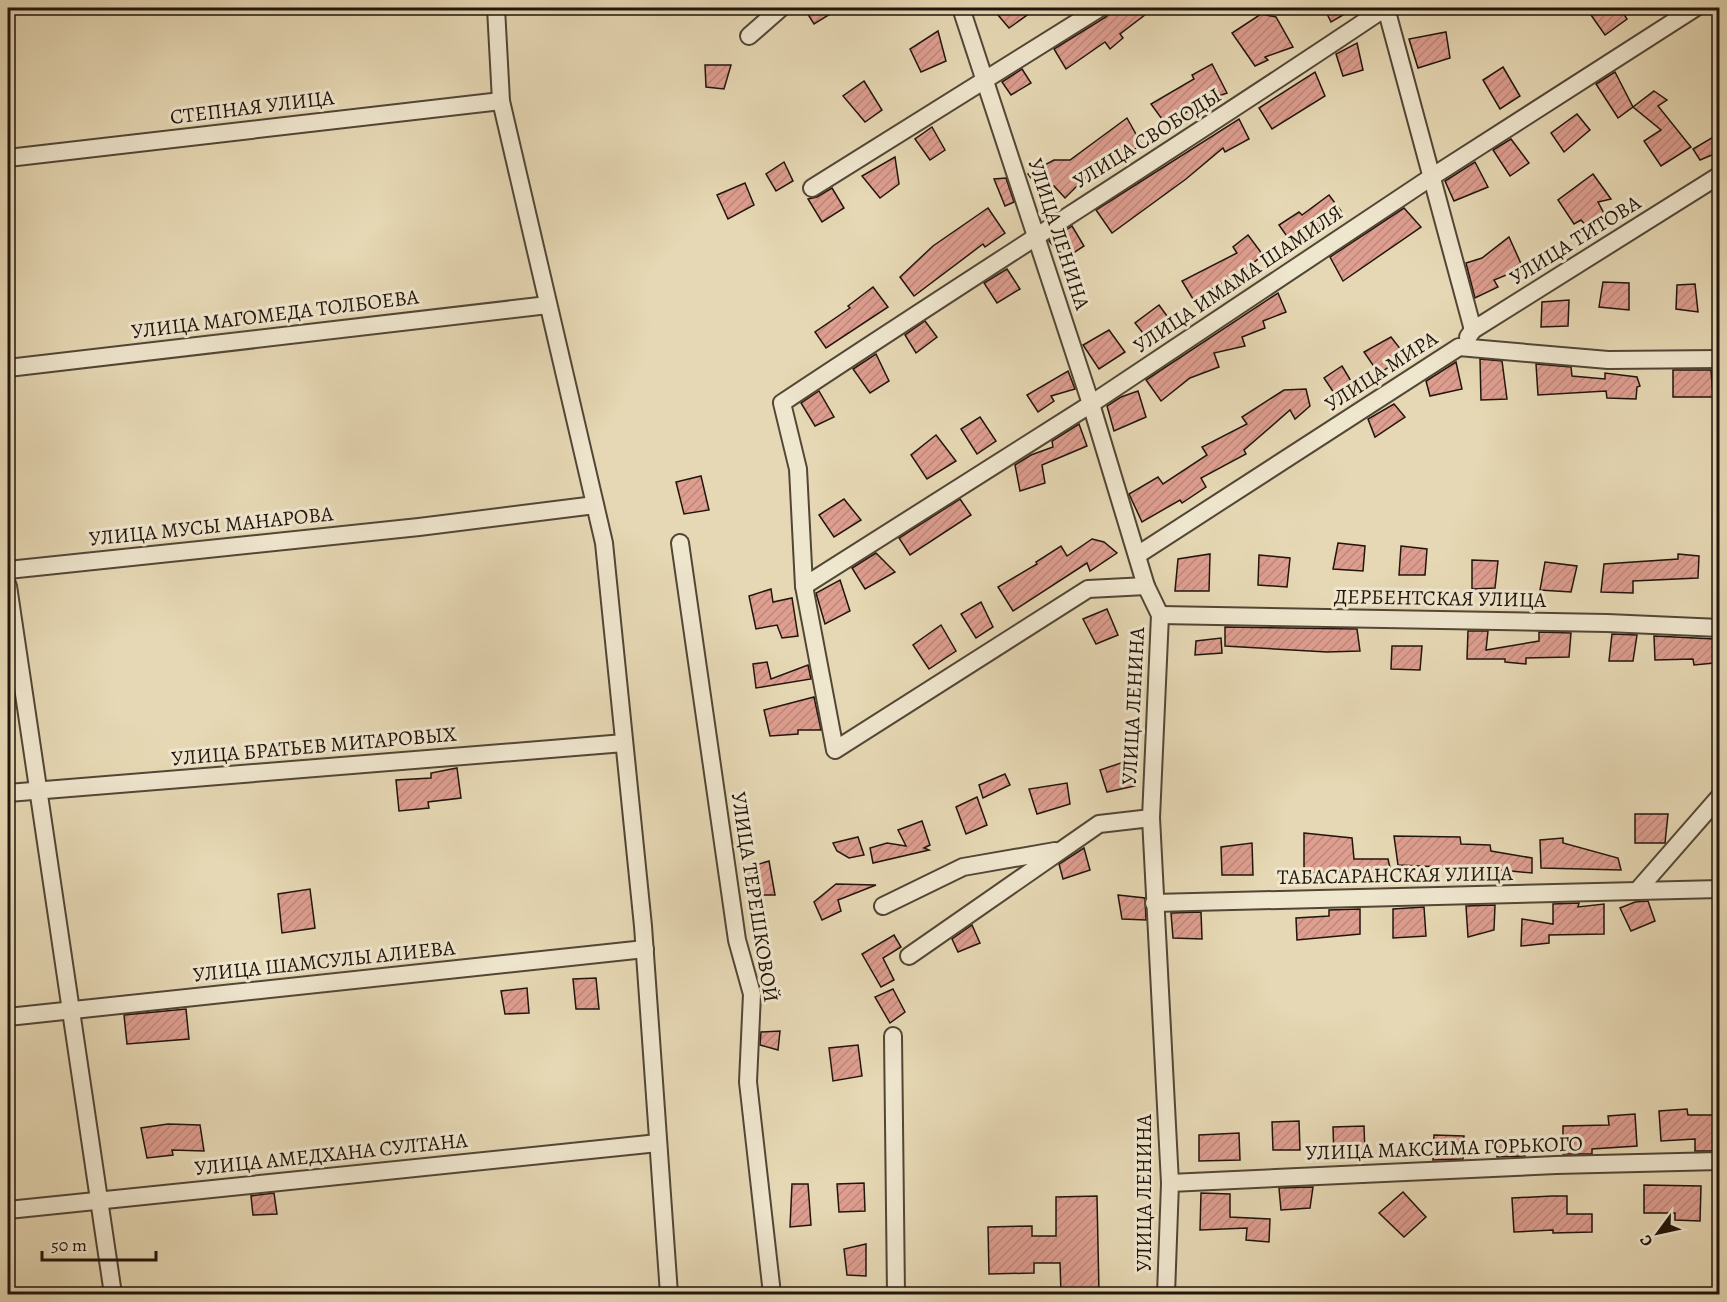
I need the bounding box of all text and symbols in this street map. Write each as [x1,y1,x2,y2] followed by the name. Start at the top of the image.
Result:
[1068,81,1226,195] street label: УЛИЦА СВОБОДЫ
[168,83,336,131] street label: СТЕПНАЯ УЛИЦА
[1021,155,1097,314] street label: УЛИЦА ЛЕНИНА
[1504,188,1646,291] street label: УЛИЦА ТИТОВА
[1128,198,1348,360] street label: УЛИЦА ИМАМА ШАМИЛЯ
[130,282,421,346] street label: УЛИЦА МАГОМЕДА ТОЛБОЕВА
[1319,324,1443,418] street label: УЛИЦА МИРА
[88,499,335,553] street label: УЛИЦА МУСЫ МАНАРОВА
[1334,582,1547,614] street label: ДЕРБЕНТСКАЯ УЛИЦА
[1115,626,1151,786] street label: УЛИЦА ЛЕНИНА
[170,720,458,772] street label: УЛИЦА БРАТЬЕВ МИТАРОВЫХ
[725,790,785,1004] street label: УЛИЦА ТЕРЕШКОВОЙ
[1277,859,1514,891] street label: ТАБАСАРАНСКАЯ УЛИЦА
[192,933,457,989] street label: УЛИЦА ШАМСУЛЫ АЛИЕВА
[1130,1113,1158,1272] street label: УЛИЦА ЛЕНИНА
[193,1126,470,1182] street label: УЛИЦА АМЕДХАНА СУЛТАНА
[1305,1129,1583,1167] street label: УЛИЦА МАКСИМА ГОРЬКОГО
[1628,1203,1688,1263] north arrow
[42,1224,156,1262] scale bar
[1634,1230,1658,1251] text: С
[51,1233,87,1257] text: 50 m

